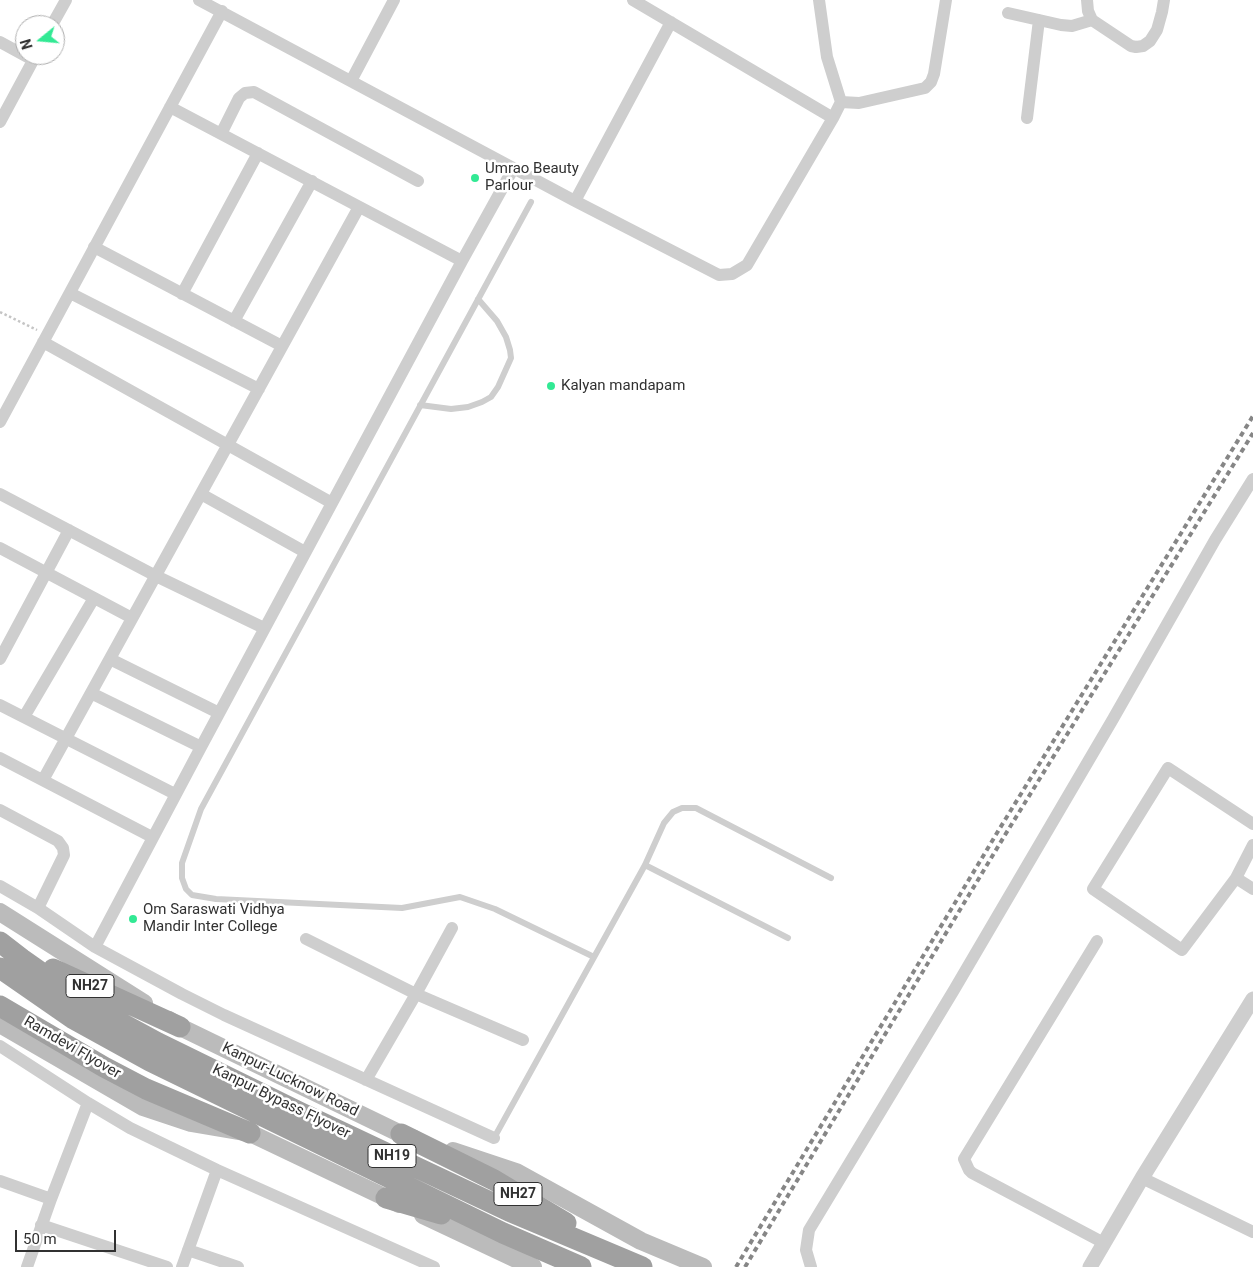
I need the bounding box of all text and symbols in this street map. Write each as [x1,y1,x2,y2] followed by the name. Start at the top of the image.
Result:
[15,15,65,65] north arrow
[18,37,36,51] text: N
[485,160,579,195] place label: Umrao Beauty Parlour
[469,172,481,184] marker: Umrao Beauty Parlour
[561,377,685,395] place label: Kalyan mandapam
[545,380,557,392] marker: Kalyan mandapam
[143,901,285,936] place label: Om Saraswati Vidhya Mandir Inter College
[127,913,139,925] marker: Om Saraswati Vidhya Mandir Inter College
[66,974,114,998] road number: NH27
[20,1013,124,1083] street label: Ramdevi Flyover
[219,1039,361,1121] street label: Kanpur-Lucknow Road
[209,1061,353,1143] street label: Kanpur Bypass Flyover
[368,1144,416,1168] road number: NH19
[494,1182,542,1206] road number: NH27
[18,1220,119,1252] scale bar
[23,1230,57,1248] text: 50 m

